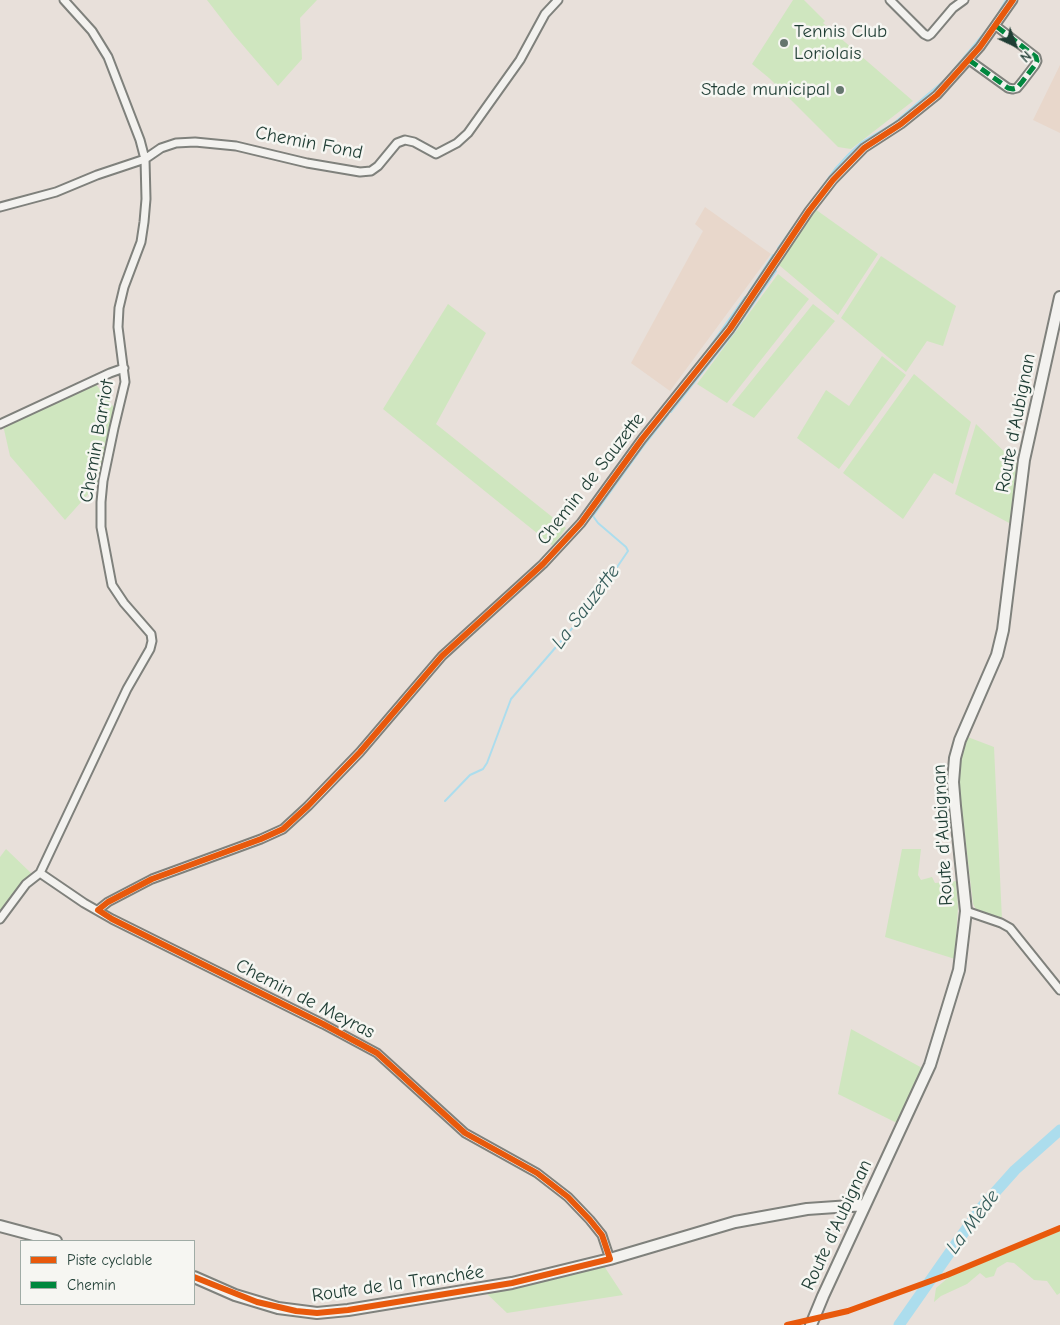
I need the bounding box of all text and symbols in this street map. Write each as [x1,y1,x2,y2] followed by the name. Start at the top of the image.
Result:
[990,20,1040,70] north arrow
[794,21,887,65] place label: Tennis Club Loriolais
[778,37,790,49] marker: Tennis Club Loriolais
[1016,47,1035,66] text: N
[701,79,830,101] place label: Stade municipal
[834,84,846,96] marker: Stade municipal
[253,121,365,165] street label: Chemin Fond
[991,351,1041,495] street label: Route d'Aubignan
[75,378,119,504] street label: Chemin Barriot
[532,408,650,550] street label: Chemin de Sauzette
[547,560,625,654] water label: La Sauzette
[928,764,958,906] street label: Route d'Aubignan
[232,954,378,1044] street label: Chemin de Meyras
[797,1156,877,1294] street label: Route d'Aubignan
[941,1185,1005,1259] water label: La Mède
[20,1240,195,1305] legend
[67,1251,152,1269] text: Piste cyclable
[310,1261,486,1307] street label: Route de la Tranchée
[67,1276,116,1294] text: Chemin

